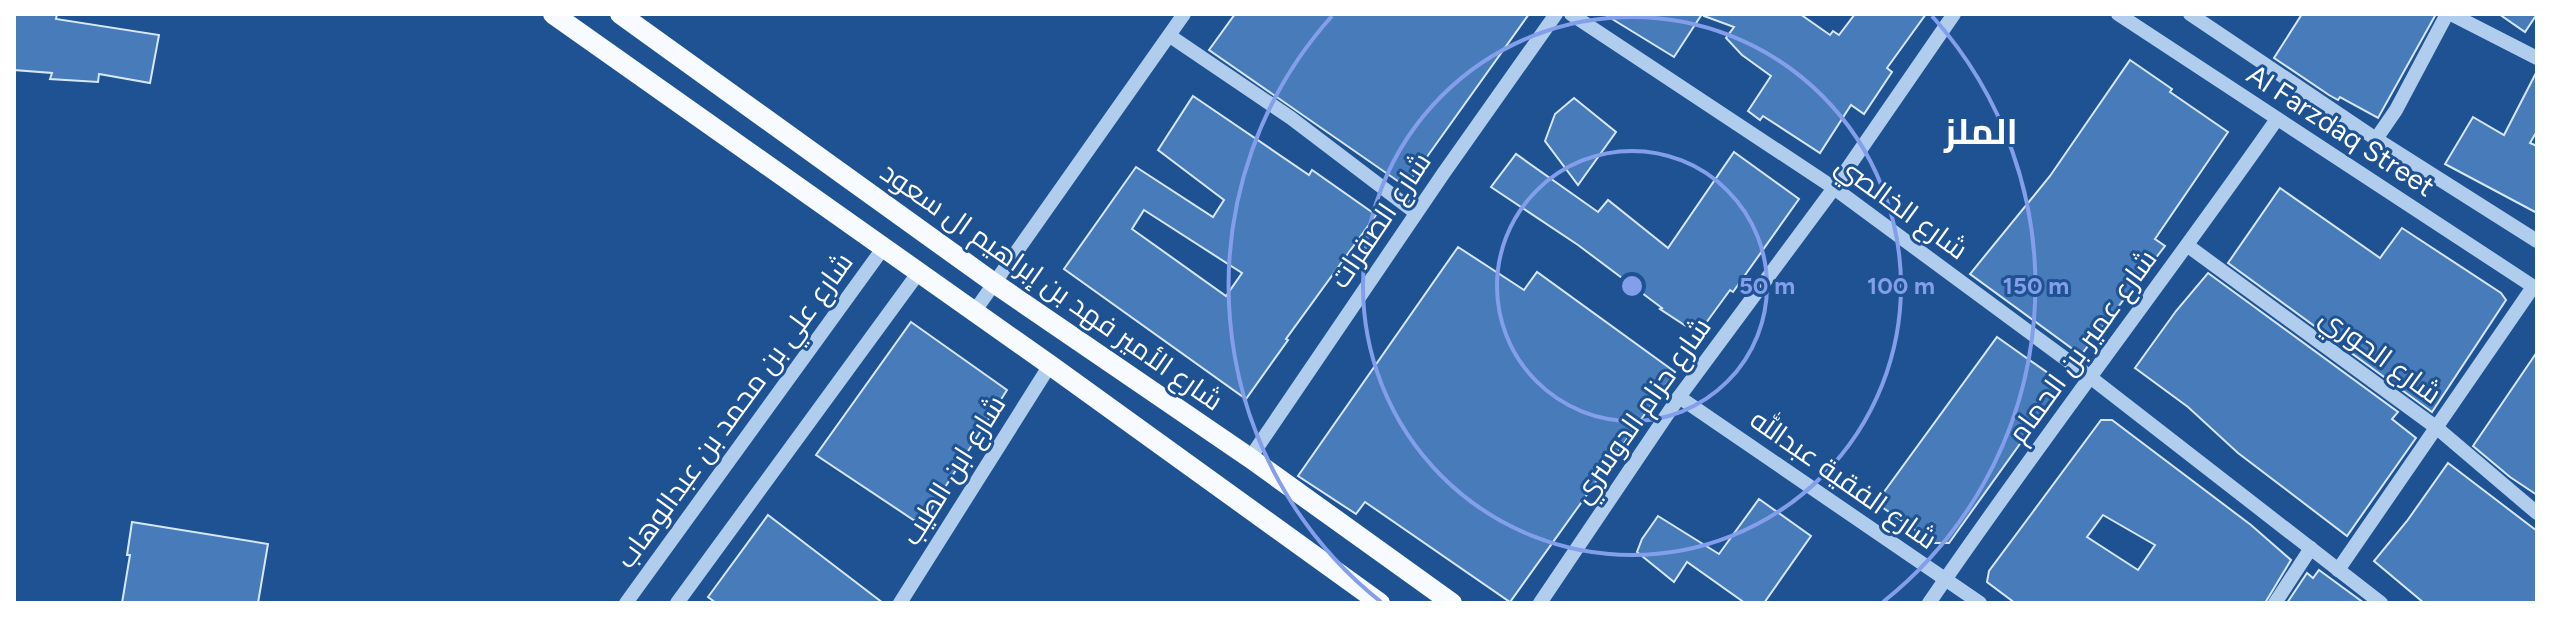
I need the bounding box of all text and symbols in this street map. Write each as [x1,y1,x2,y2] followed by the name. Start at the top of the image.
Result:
[2241,57,2441,203] street label: Al Farzdaq Street
[1943,110,2018,153] district label: الملز
[1322,146,1439,295] street label: شارع الصفرات
[1827,148,1975,269] street label: شارع الخالصي
[873,154,1230,420] street label: شارع الأمير فهد بن إبراهيم ال سعود
[2000,243,2166,451] street label: شارع عمير بن الحمام
[608,246,864,577] street label: شارع علي بن محمد بن عبدالوهاب
[1739,271,1795,300] text: 50 m
[1867,271,1935,300] text: 100 m
[2003,271,2069,300] text: 150 m
[1618,272,1646,300] centre of rings
[2311,300,2448,415] street label: شارع الحوري
[1564,311,1722,512] street label: شارع حزام الدوسري
[894,389,1014,552] street label: شارع ابن الطيب
[1743,401,1945,558] street label: شارع الفقية عبدالله

